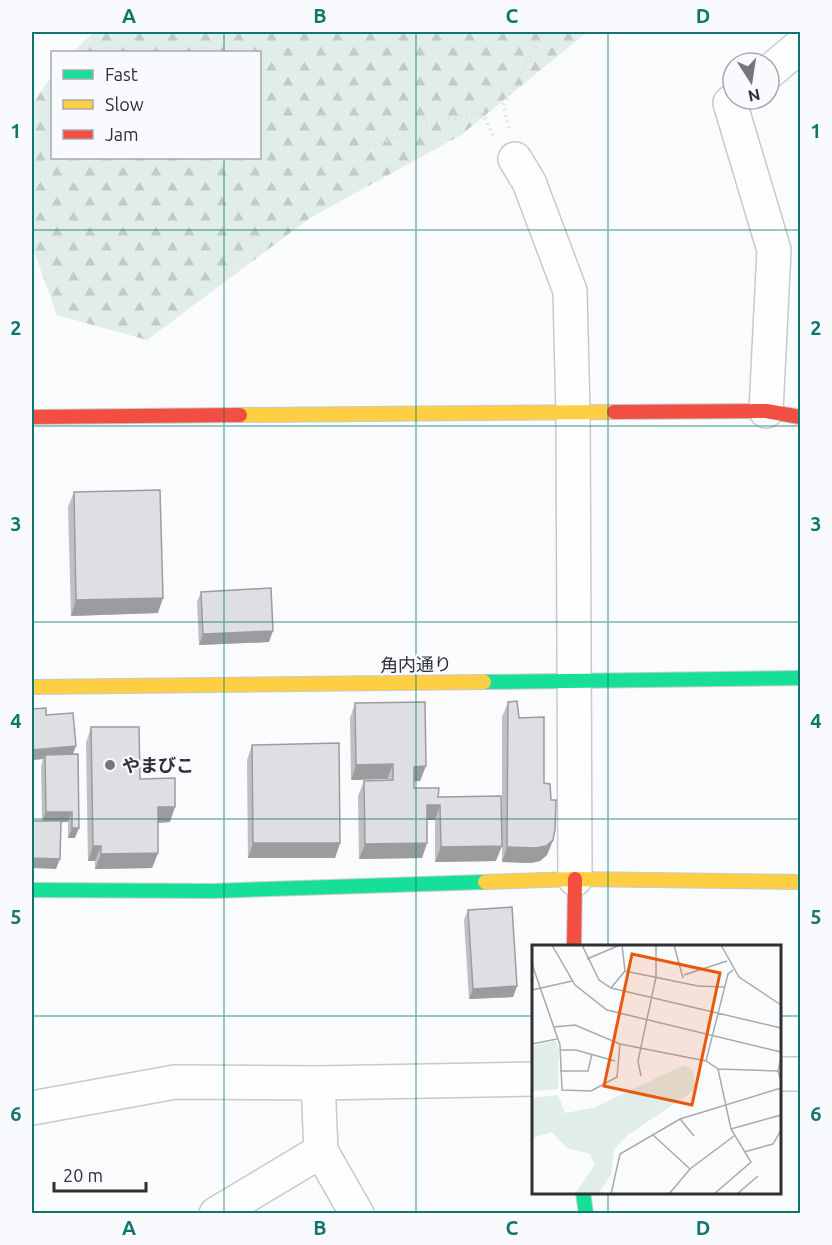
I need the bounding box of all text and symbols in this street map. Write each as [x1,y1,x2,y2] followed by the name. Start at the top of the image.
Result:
[122,4,136,27] text: A
[313,4,327,27] text: B
[506,4,519,27] text: C
[696,4,710,27] text: D
[51,51,261,159] legend
[721,51,781,111] north arrow
[105,64,138,84] text: Fast
[746,86,762,106] text: N
[105,94,144,114] text: Slow
[10,119,22,142] text: 1
[810,119,822,142] text: 1
[105,124,139,144] text: Jam
[10,316,22,339] text: 2
[810,316,822,339] text: 2
[10,512,22,535] text: 3
[810,512,822,535] text: 3
[380,653,452,675] street label: 角内通り
[10,709,22,732] text: 4
[810,709,822,732] text: 4
[122,755,194,775] place label: やまびこ
[103,758,117,772] marker: やまびこ
[10,905,22,928] text: 5
[810,905,822,928] text: 5
[532,945,781,1194] inset map
[10,1102,22,1125] text: 6
[810,1102,822,1125] text: 6
[54,1155,146,1193] scale bar
[63,1165,103,1185] text: 20 m
[122,1216,136,1239] text: A
[313,1216,327,1239] text: B
[506,1216,519,1239] text: C
[696,1216,710,1239] text: D

